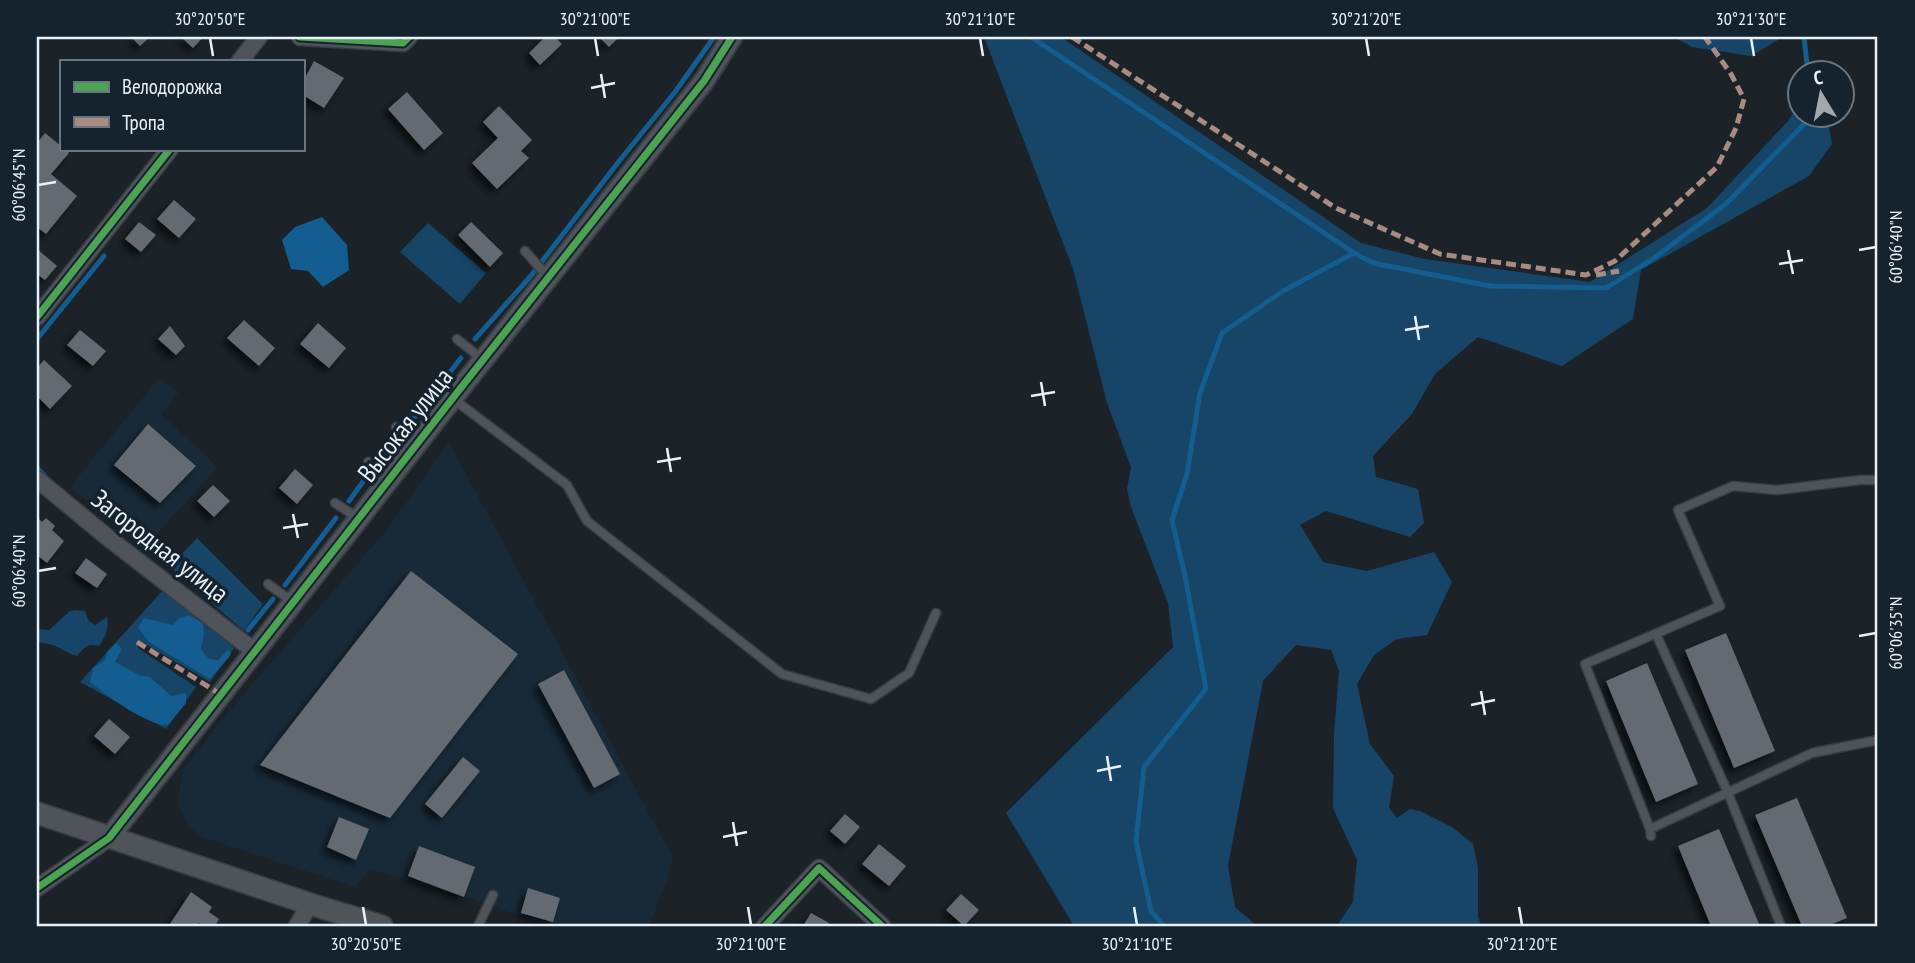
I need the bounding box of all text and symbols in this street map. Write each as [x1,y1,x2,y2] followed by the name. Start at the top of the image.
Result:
[175,7,245,30] text: 30°20'50"E
[560,7,630,30] text: 30°21'00"E
[945,7,1015,30] text: 30°21'10"E
[1331,7,1401,30] text: 30°21'20"E
[1716,7,1786,30] text: 30°21'30"E
[60,60,304,150] legend
[1786,60,1856,130] north arrow
[1812,65,1825,90] text: С
[122,73,222,100] text: Велодорожка
[122,109,165,136] text: Тропа
[7,149,30,221] text: 60°06'45"N
[1884,211,1907,283] text: 60°06'40"N
[350,361,459,488] street label: Высокая улица
[85,482,235,609] street label: Загородная улица
[7,535,30,607] text: 60°06'40"N
[1884,597,1907,669] text: 60°06'35"N
[331,932,401,955] text: 30°20'50"E
[716,932,786,955] text: 30°21'00"E
[1102,932,1172,955] text: 30°21'10"E
[1487,932,1557,955] text: 30°21'20"E

